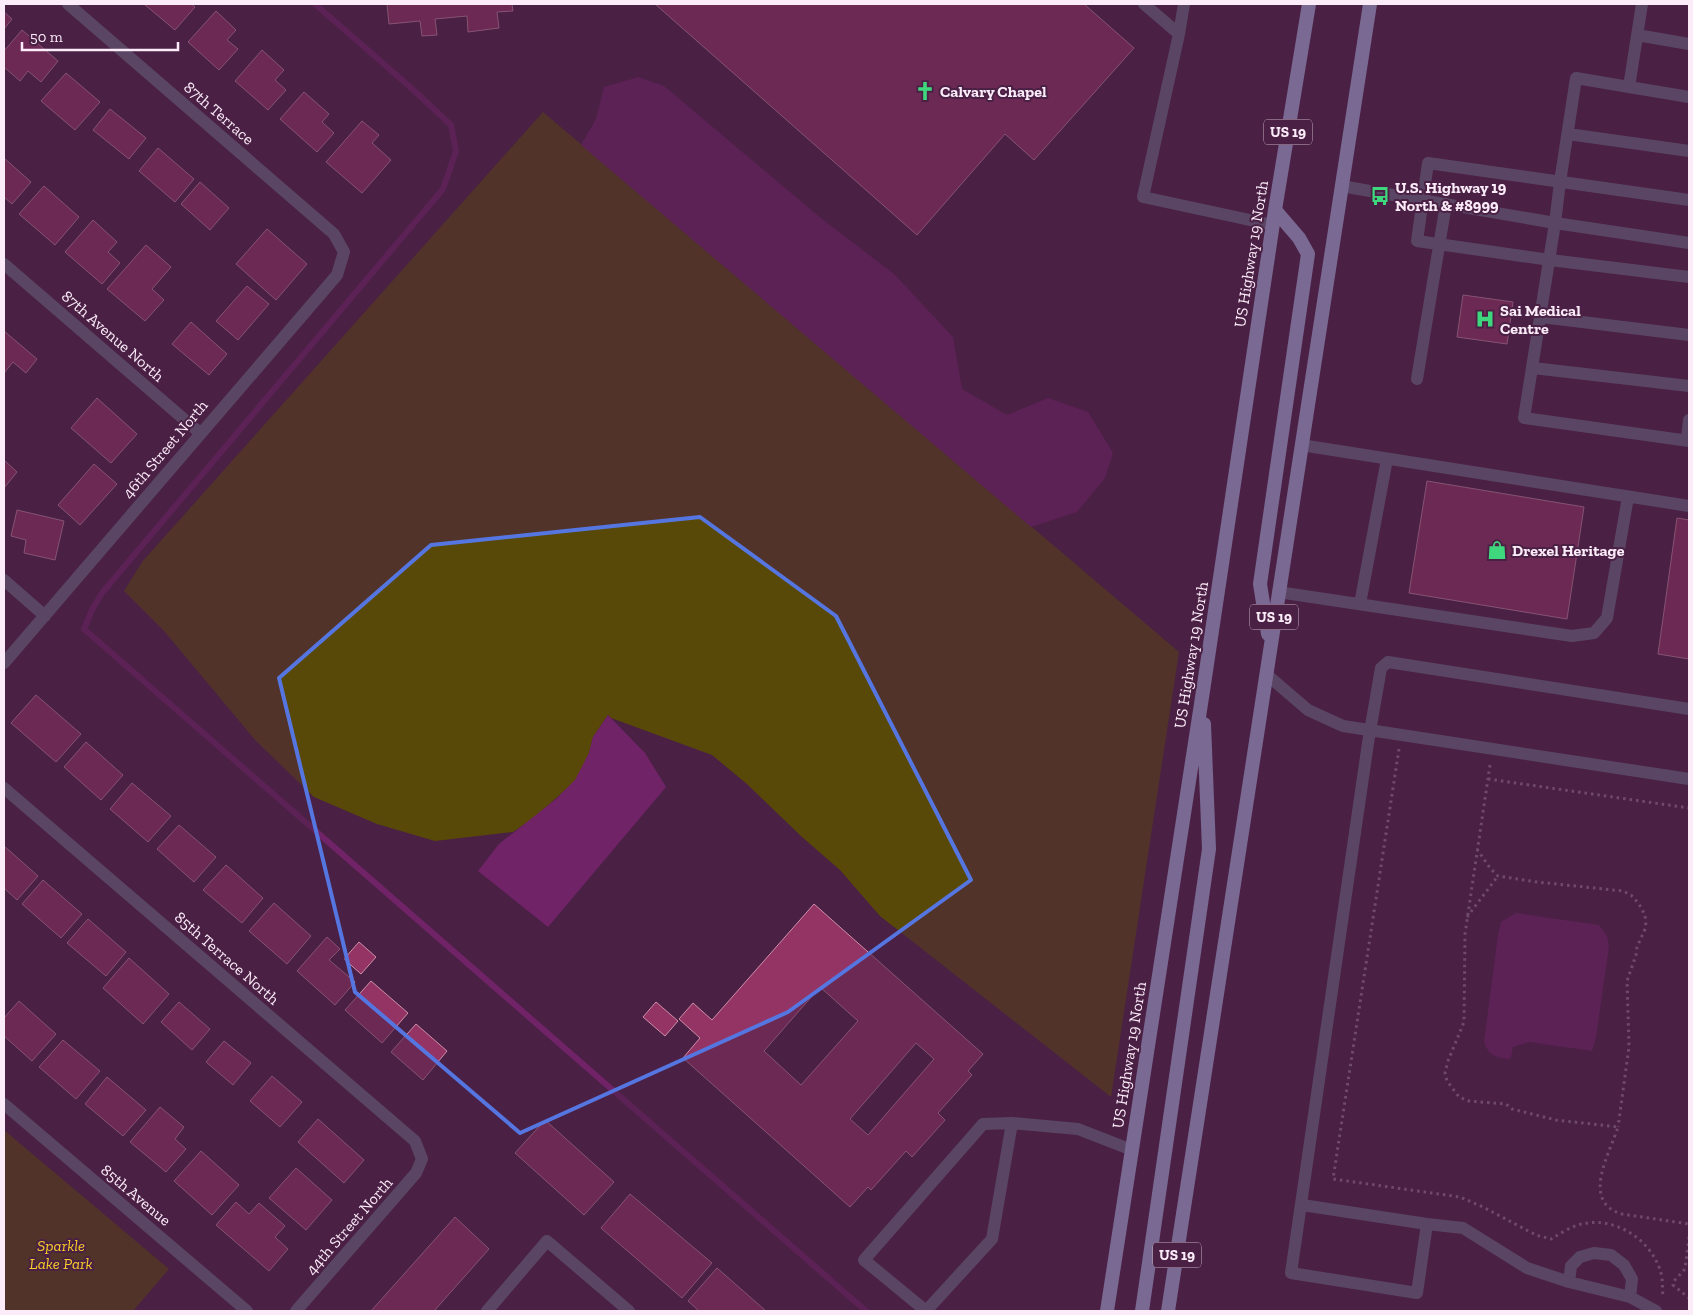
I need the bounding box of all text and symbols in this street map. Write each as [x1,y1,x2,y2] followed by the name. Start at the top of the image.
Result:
[22,20,179,52] scale bar
[30,28,63,46] text: 50 m
[180,77,258,149] street label: 87th Terrace
[914,80,936,102] church icon: Calvary Chapel
[940,82,1047,101] place label: Calvary Chapel
[1264,120,1312,144] road number: US 19
[1395,178,1507,215] place label: U.S. Highway 19 North & #8999
[1230,179,1272,329] street label: US Highway 19 North
[1369,185,1391,207] bus stop icon: U.S. Highway 19 North & #8999
[58,286,168,386] street label: 87th Avenue North
[1500,301,1581,338] place label: Sai Medical Centre
[1474,308,1496,330] hospital icon: Sai Medical Centre
[118,396,212,502] street label: 46th Street North
[1486,539,1508,561] shop icon: Drexel Heritage
[1512,541,1625,560] place label: Drexel Heritage
[1170,580,1212,730] street label: US Highway 19 North
[1250,604,1298,630] road number: US 19
[171,907,283,1009] street label: 85th Terrace North
[1108,980,1150,1130] street label: US Highway 19 North
[97,1160,175,1230] street label: 85th Avenue
[302,1173,396,1279] street label: 44th Street North
[29,1236,93,1273] park label: Sparkle Lake Park
[1153,1242,1201,1268] road number: US 19

